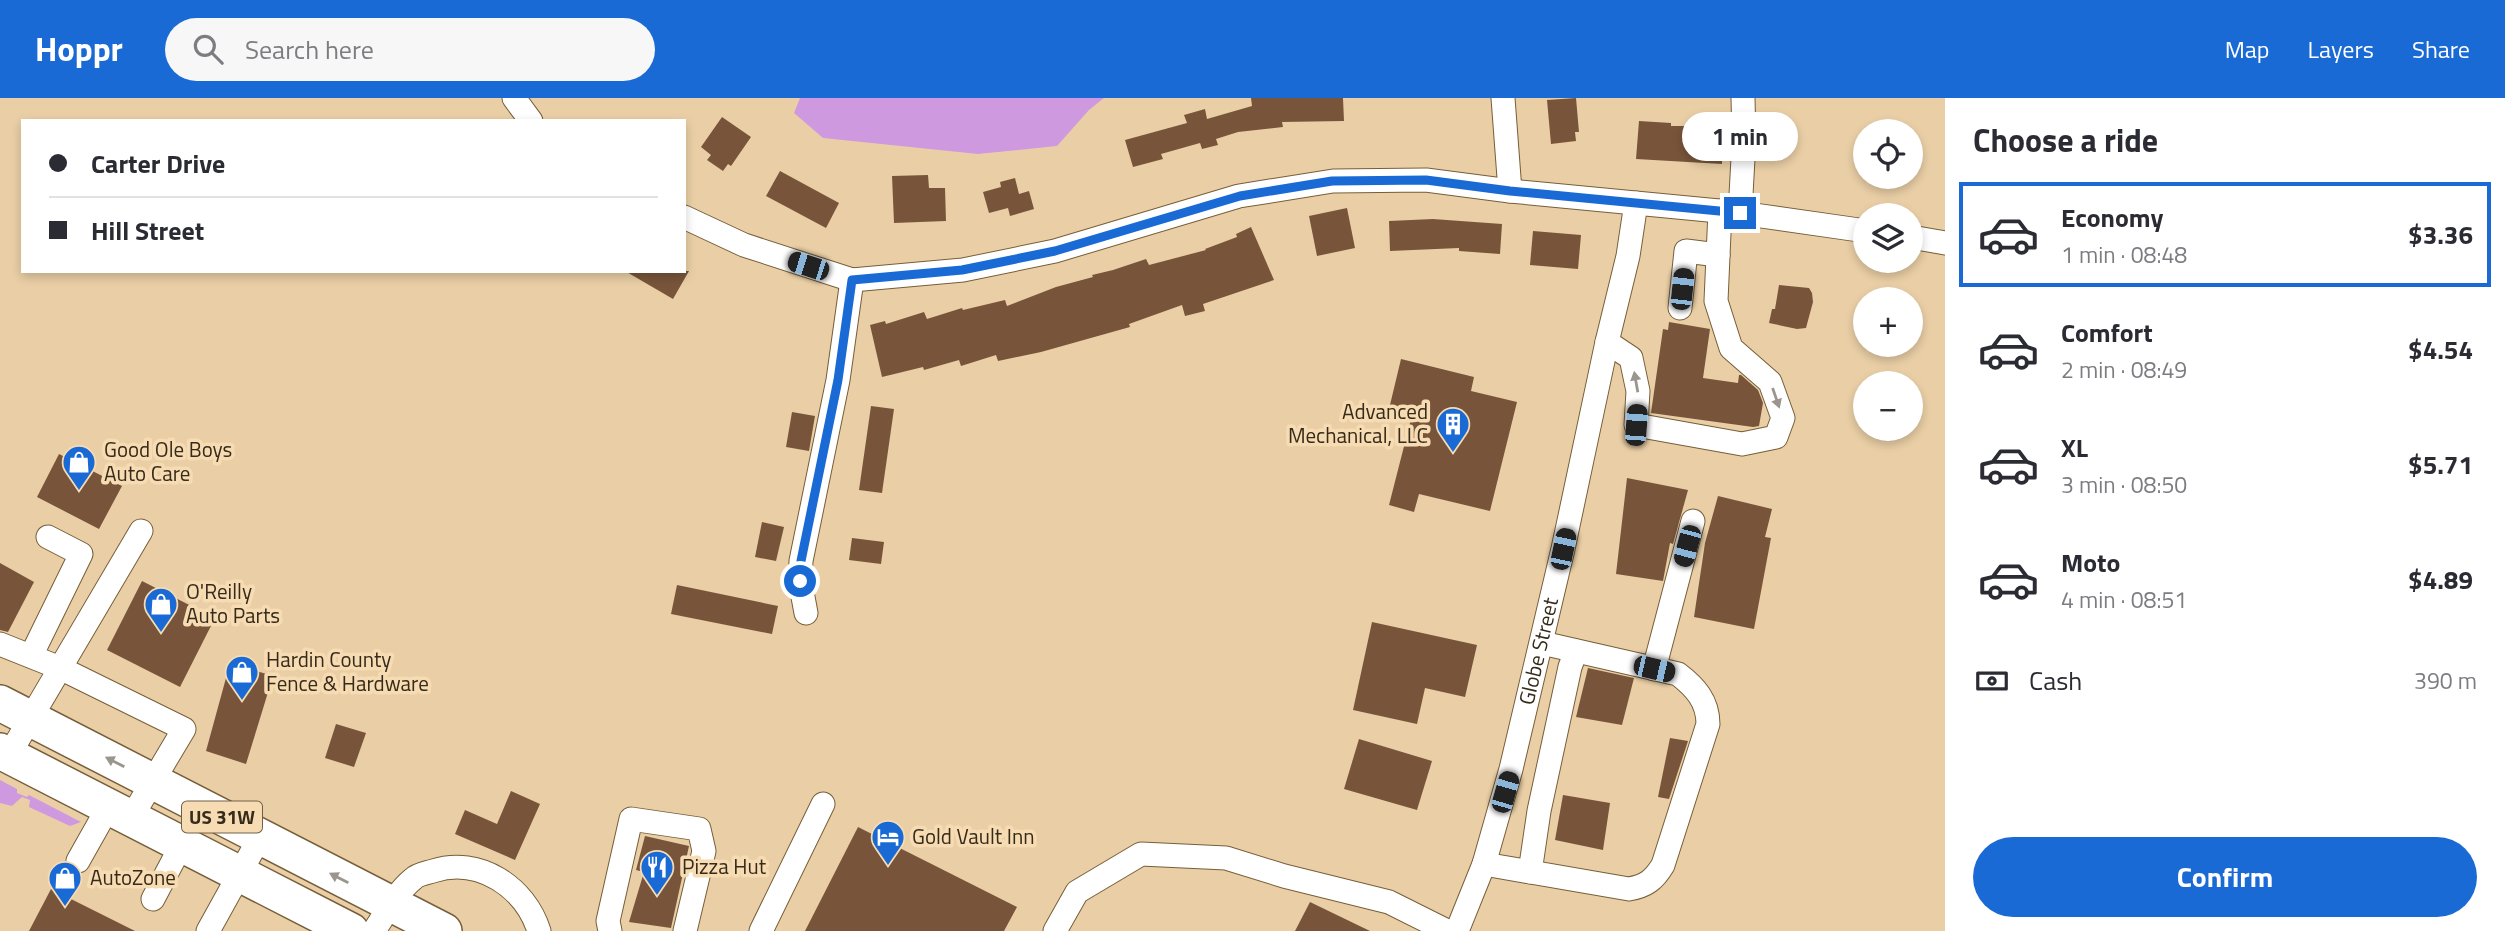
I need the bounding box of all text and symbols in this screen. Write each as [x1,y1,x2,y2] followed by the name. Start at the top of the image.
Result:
[165,18,655,81] search box
[35,24,123,74] text: Hoppr
[189,30,227,68] icon: search
[245,30,374,69] text: Search here
[2225,31,2270,67] text: Map
[2308,31,2374,67] text: Layers
[2412,31,2470,67] text: Share
[1682,111,1798,160] callout: 1 min
[1973,116,2158,164] text: Choose a ride
[1712,119,1768,154] text: 1 min
[1853,119,1923,441] map controls
[1853,119,1923,189] button: locate
[91,144,225,183] text: Carter Drive
[1724,197,1756,229] route end
[2061,198,2163,237] text: Economy
[1853,203,1923,273] button: layers
[1977,203,2040,266] icon: car
[91,211,204,250] text: Hill Street
[2408,215,2473,254] text: $3.36
[2061,237,2187,272] text: 1 min · 08:48
[785,250,832,282] car
[1670,267,1695,311] car
[1853,287,1923,357] button: +
[2061,313,2153,352] text: Comfort
[1977,318,2040,381] icon: car
[2408,330,2473,369] text: $4.54
[2061,352,2187,387] text: 2 min · 08:49
[1630,371,1641,393] one-way arrow
[1853,371,1923,441] button: −
[1771,387,1781,408] one-way arrow
[1288,395,1428,451] place label: Advanced Mechanical, LLC
[1625,403,1648,447] car
[1434,405,1472,454] building icon: Advanced Mechanical, LLC
[2061,428,2088,467] text: XL
[104,433,232,489] place label: Good Ole Boys Auto Care
[1977,433,2040,496] icon: car
[60,443,98,492] shop icon: Good Ole Boys Auto Care
[2408,445,2473,484] text: $5.71
[2061,467,2187,502] text: 3 min · 08:50
[1672,523,1703,569] car
[1549,526,1578,572] car
[2061,543,2120,582] text: Moto
[1977,548,2040,611] icon: car
[2408,560,2473,599] text: $4.89
[784,565,816,597] route start
[186,575,280,631] place label: O'Reilly Auto Parts
[2061,582,2187,617] text: 4 min · 08:51
[142,585,180,634] shop icon: O'Reilly Auto Parts
[1510,594,1566,708] street label: Globe Street
[266,643,429,699] place label: Hardin County Fence & Hardware
[223,653,261,702] shop icon: Hardin County Fence & Hardware
[1632,654,1677,684] car
[2029,661,2082,700] text: Cash
[1973,662,2011,700] icon: cash
[2414,663,2477,698] text: 390 m
[105,757,125,768] one-way arrow
[1490,769,1521,815] car
[182,802,262,832] road number: US 31W
[869,818,907,867] hotel icon: Gold Vault Inn
[912,820,1035,852] place label: Gold Vault Inn
[1973,837,2477,917] button: Confirm
[638,848,676,897] restaurant icon: Pizza Hut
[682,850,767,882] place label: Pizza Hut
[46,859,84,908] shop icon: AutoZone
[90,861,176,893] place label: AutoZone
[329,872,349,883] one-way arrow

